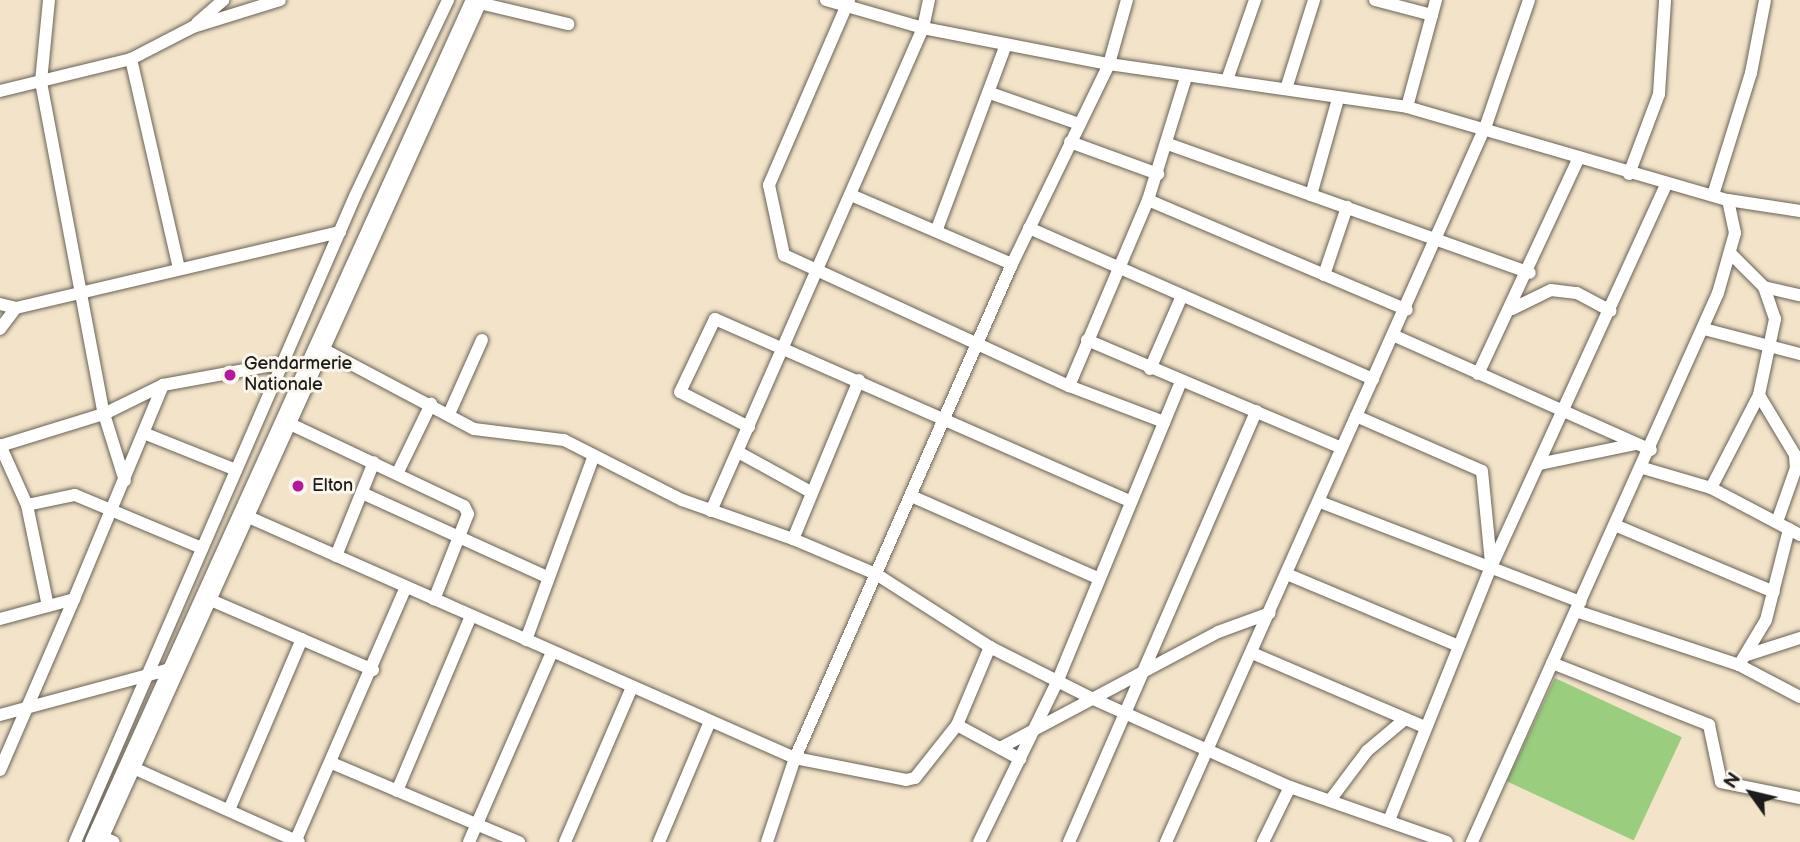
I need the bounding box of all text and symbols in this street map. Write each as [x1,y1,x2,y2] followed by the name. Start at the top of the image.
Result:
[244,354,352,396] place label: Gendarmerie Nationale
[222,367,238,383] marker: Gendarmerie Nationale
[312,475,353,497] place label: Elton
[290,478,306,494] marker: Elton
[1716,758,1786,828] north arrow
[1720,769,1747,793] text: N

